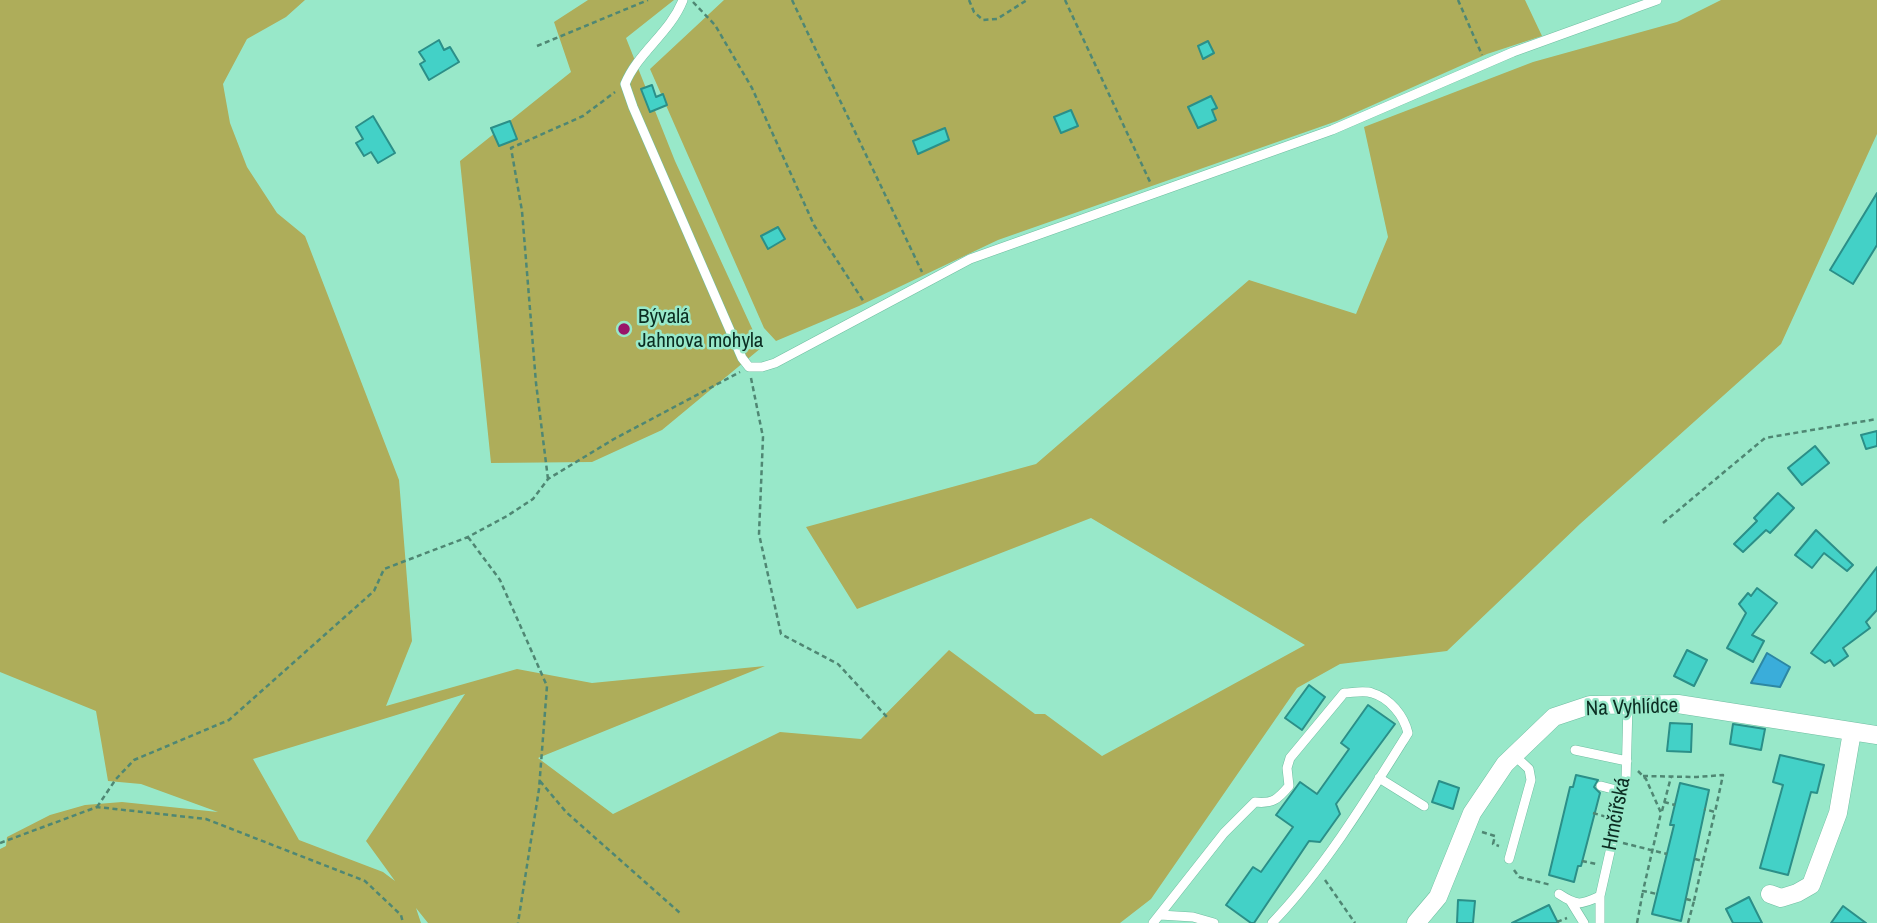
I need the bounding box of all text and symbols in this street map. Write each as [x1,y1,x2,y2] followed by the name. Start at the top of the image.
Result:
[638,304,763,354] place label: Bývalá Jahnova mohyla
[616,321,632,337] marker: Bývalá Jahnova mohyla
[1585,694,1679,722] street label: Na Vyhlídce
[1598,775,1636,853] street label: Hrnčířská

